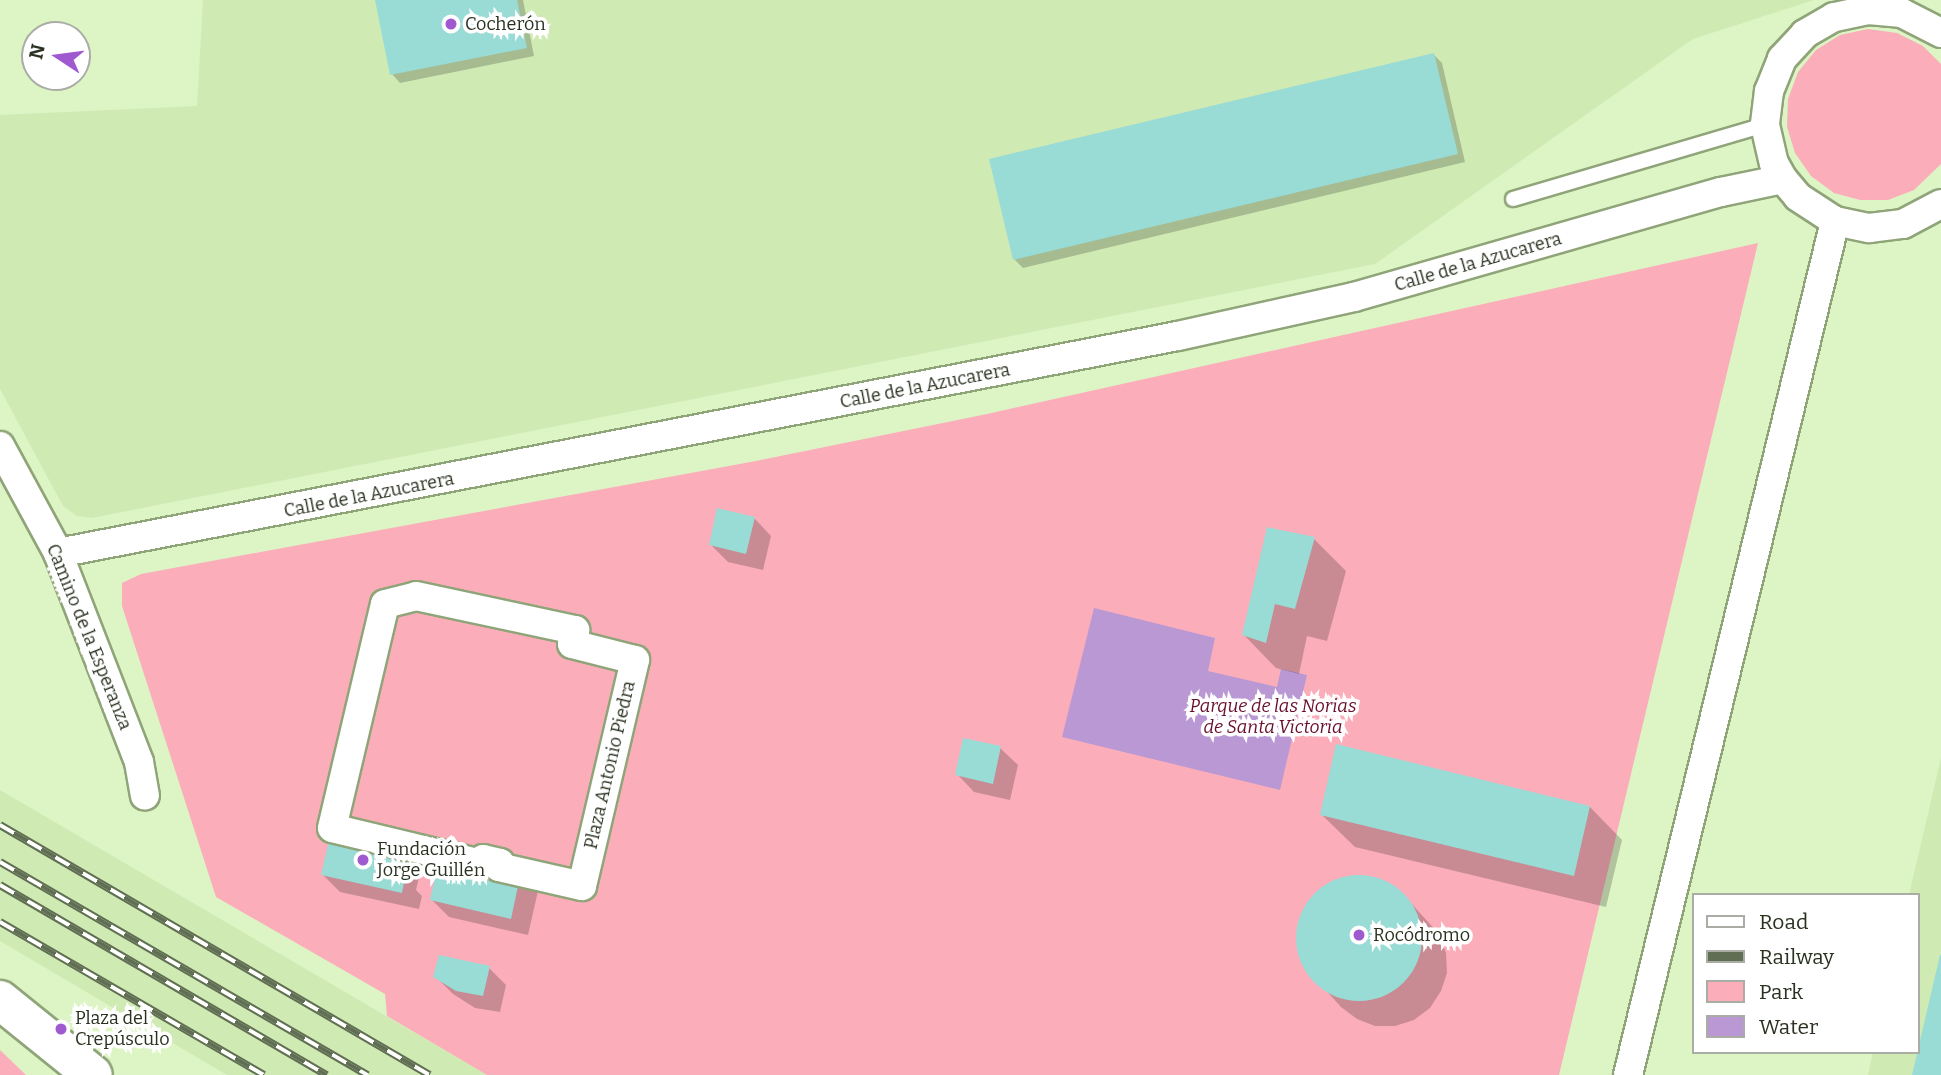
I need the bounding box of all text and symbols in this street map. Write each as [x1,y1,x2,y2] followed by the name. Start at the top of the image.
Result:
[465,13,546,35] place label: Cocherón
[443,16,459,32] marker: Cocherón
[21,21,91,91] north arrow
[24,42,50,61] text: N
[1392,228,1564,296] street label: Calle de la Azucarera
[838,359,1012,413] street label: Calle de la Azucarera
[282,468,456,522] street label: Calle de la Azucarera
[42,541,136,733] street label: Camino de la Esperanza
[580,679,640,851] street label: Plaza Antonio Piedra
[1190,696,1356,738] park label: Parque de las Norias de Santa Victoria
[377,839,485,882] place label: Fundación Jorge Guillén
[355,852,371,868] marker: Fundación Jorge Guillén
[1692,893,1920,1054] legend
[1759,909,1808,935] text: Road
[1373,924,1470,946] place label: Rocódromo
[1351,927,1367,943] marker: Rocódromo
[1759,944,1834,970] text: Railway
[1759,979,1803,1005] text: Park
[75,1008,170,1050] place label: Plaza del Crepúsculo
[1759,1014,1818,1040] text: Water
[53,1021,69,1037] marker: Plaza del Crepúsculo

